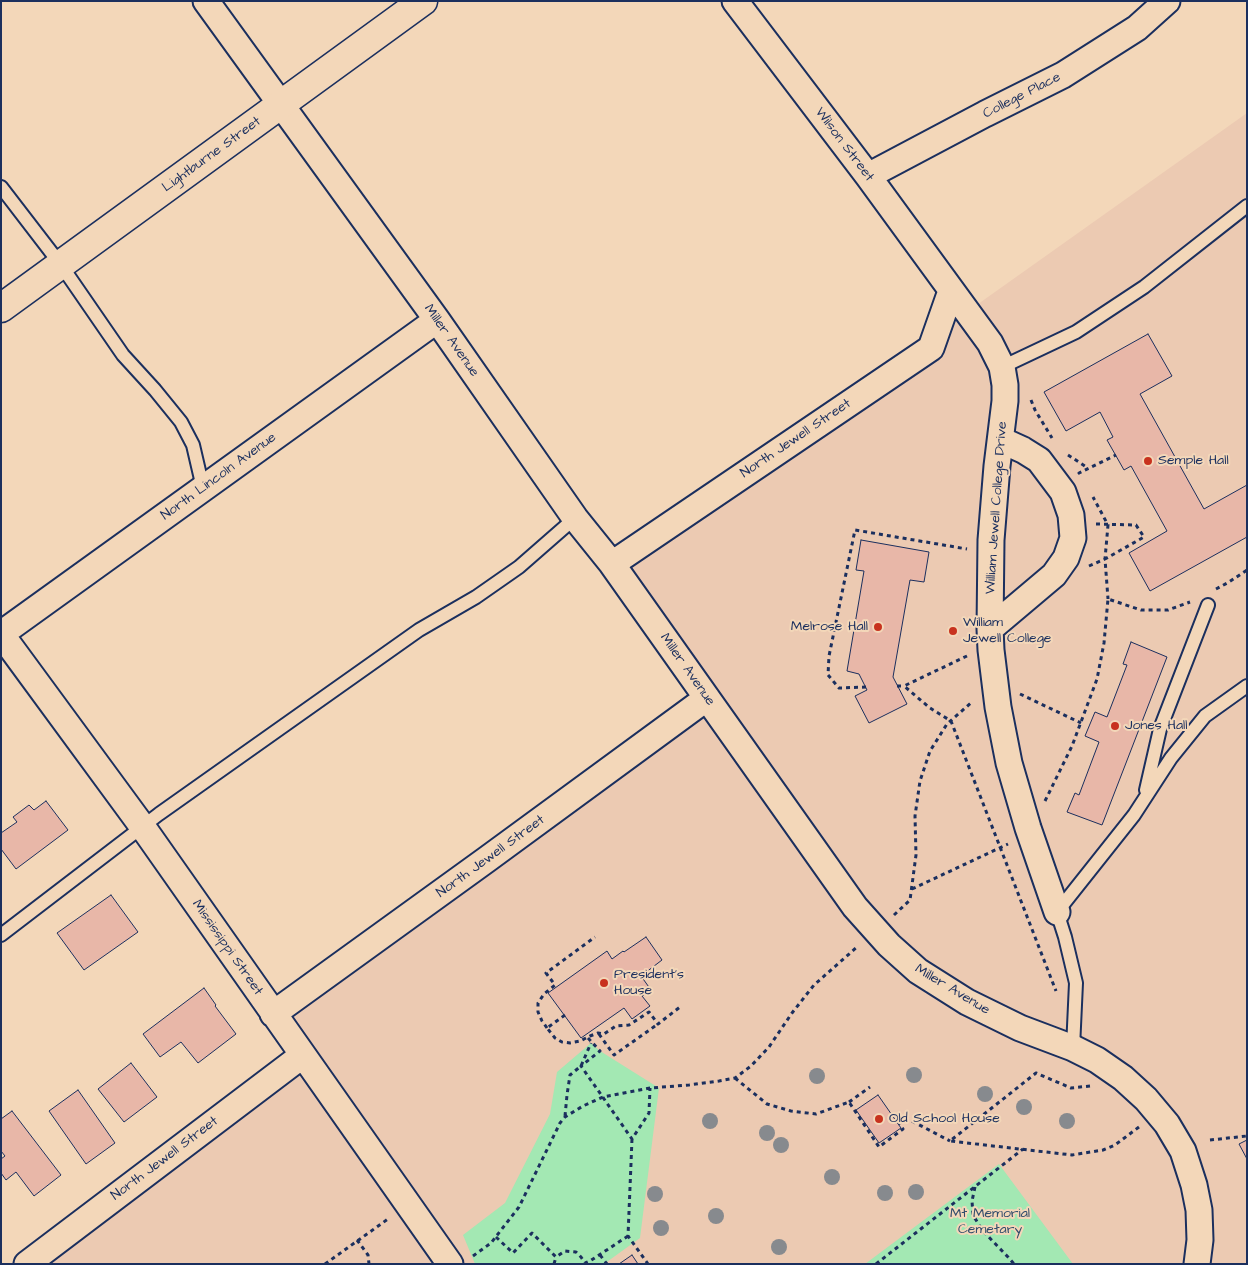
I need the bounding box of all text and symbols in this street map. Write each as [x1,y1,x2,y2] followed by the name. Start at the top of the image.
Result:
[980,69,1064,123] street label: College Place
[811,105,877,185] street label: Wilson Street
[159,114,265,196] street label: Lightburne Street
[420,302,482,380] street label: Miller Avenue
[738,396,854,482] street label: North Jewell Street
[983,421,1011,595] street label: William Jewell College Drive
[158,430,280,524] street label: North Lincoln Avenue
[1158,453,1229,469] place label: Semple Hall
[1142,455,1154,467] marker: Semple Hall
[963,615,1051,648] place label: William Jewell College
[791,619,868,635] place label: Melrose Hall
[872,621,884,633] marker: Melrose Hall
[947,625,959,637] marker: William Jewell College
[656,631,718,709] street label: Miller Avenue
[1125,718,1187,734] place label: Jones Hall
[1109,720,1121,732] marker: Jones Hall
[434,812,548,902] street label: North Jewell Street
[188,897,266,999] street label: Mississippi Street
[911,961,993,1019] street label: Miller Avenue
[614,967,684,1000] place label: President's House
[598,977,610,989] marker: President's House
[889,1111,1000,1127] place label: Old School House
[108,1113,222,1205] street label: North Jewell Street
[873,1113,885,1125] marker: Old School House
[950,1206,1030,1238] park label: Mt Memorial Cemetary

